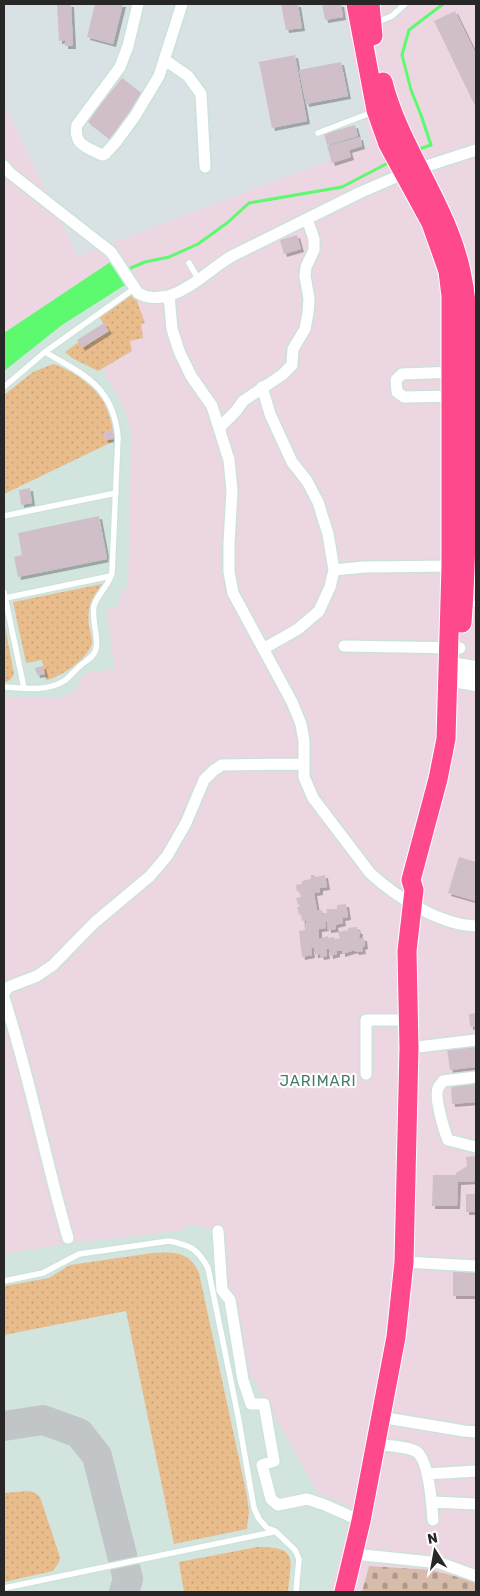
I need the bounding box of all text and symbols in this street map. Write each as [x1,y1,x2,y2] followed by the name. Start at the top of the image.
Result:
[279,1072,357,1090] district label: JARIMARI
[410,1526,460,1576] north arrow
[426,1529,439,1548] text: N

